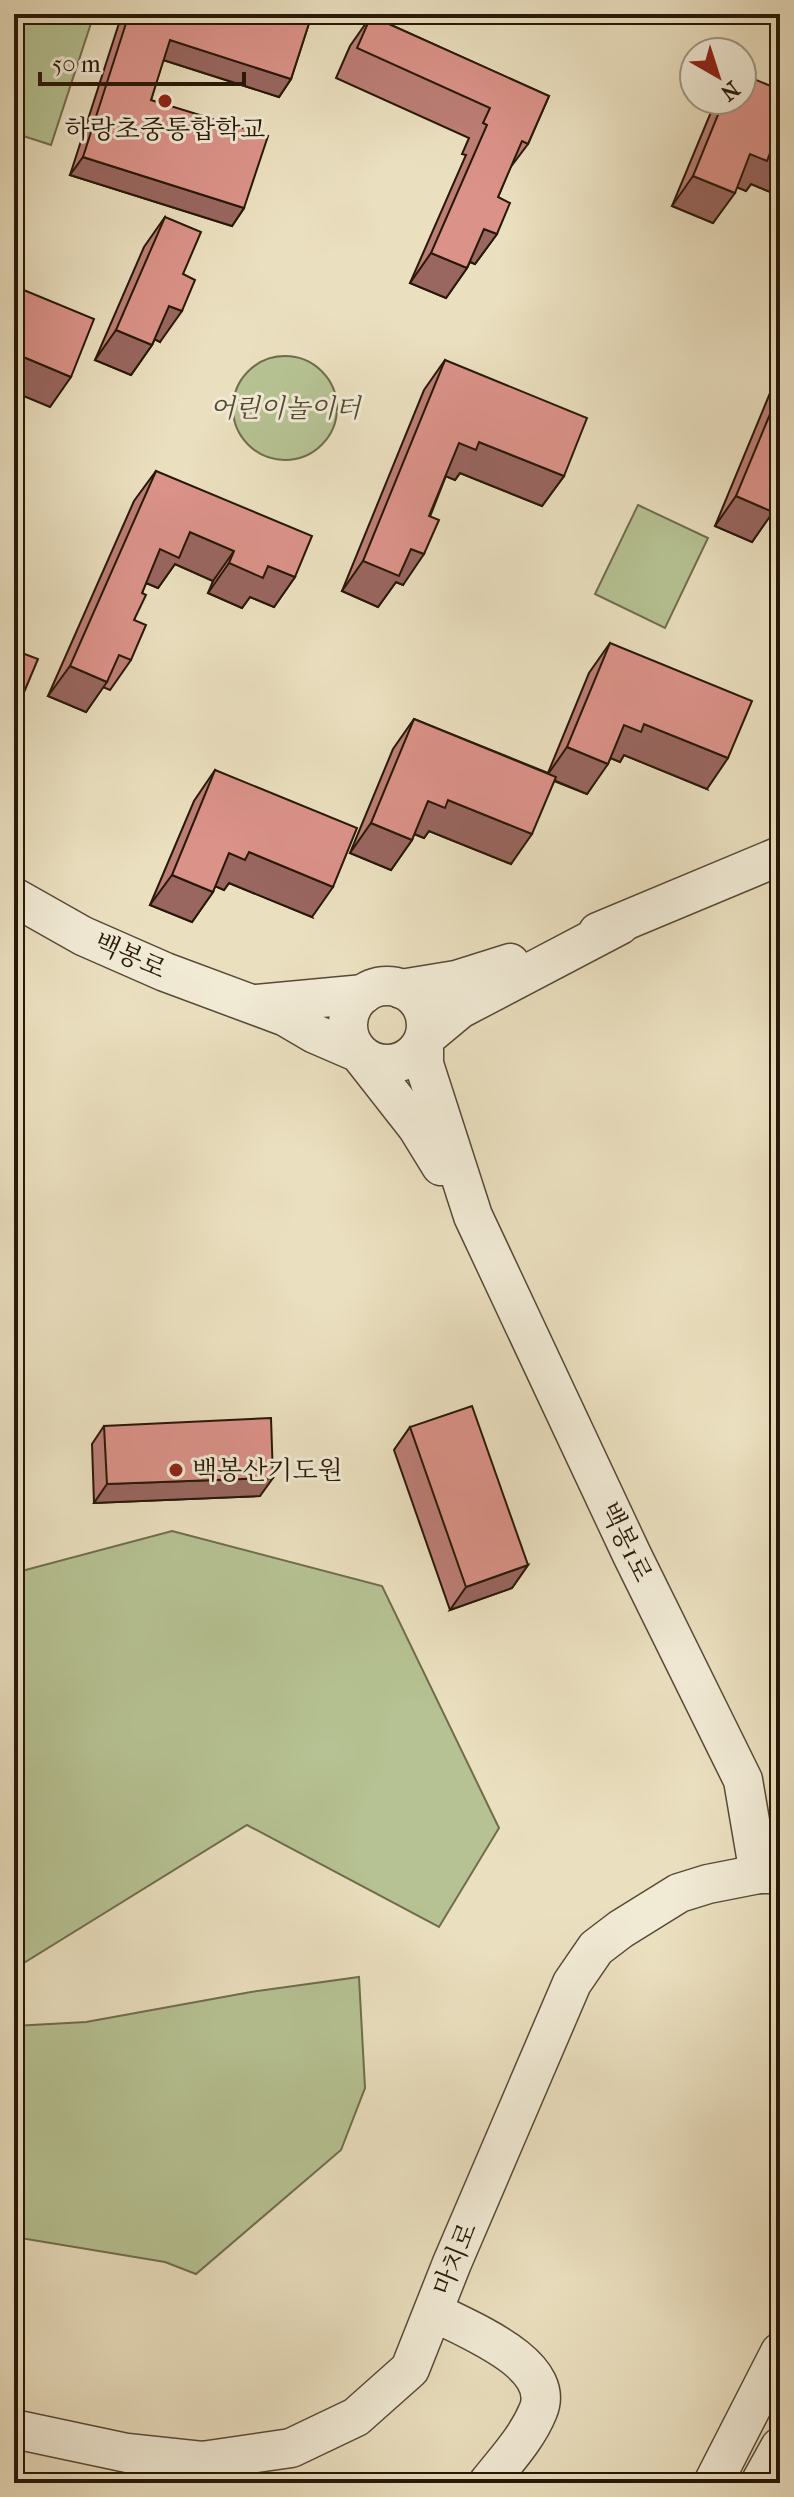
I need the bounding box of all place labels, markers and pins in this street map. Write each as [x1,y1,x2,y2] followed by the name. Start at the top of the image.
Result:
[156,92,174,110] marker: 하랑초중통합학교
[65,114,265,145] place label: 하랑초중통합학교
[192,1455,343,1486] place label: 백봉산기도원
[167,1461,185,1479] marker: 백봉산기도원

